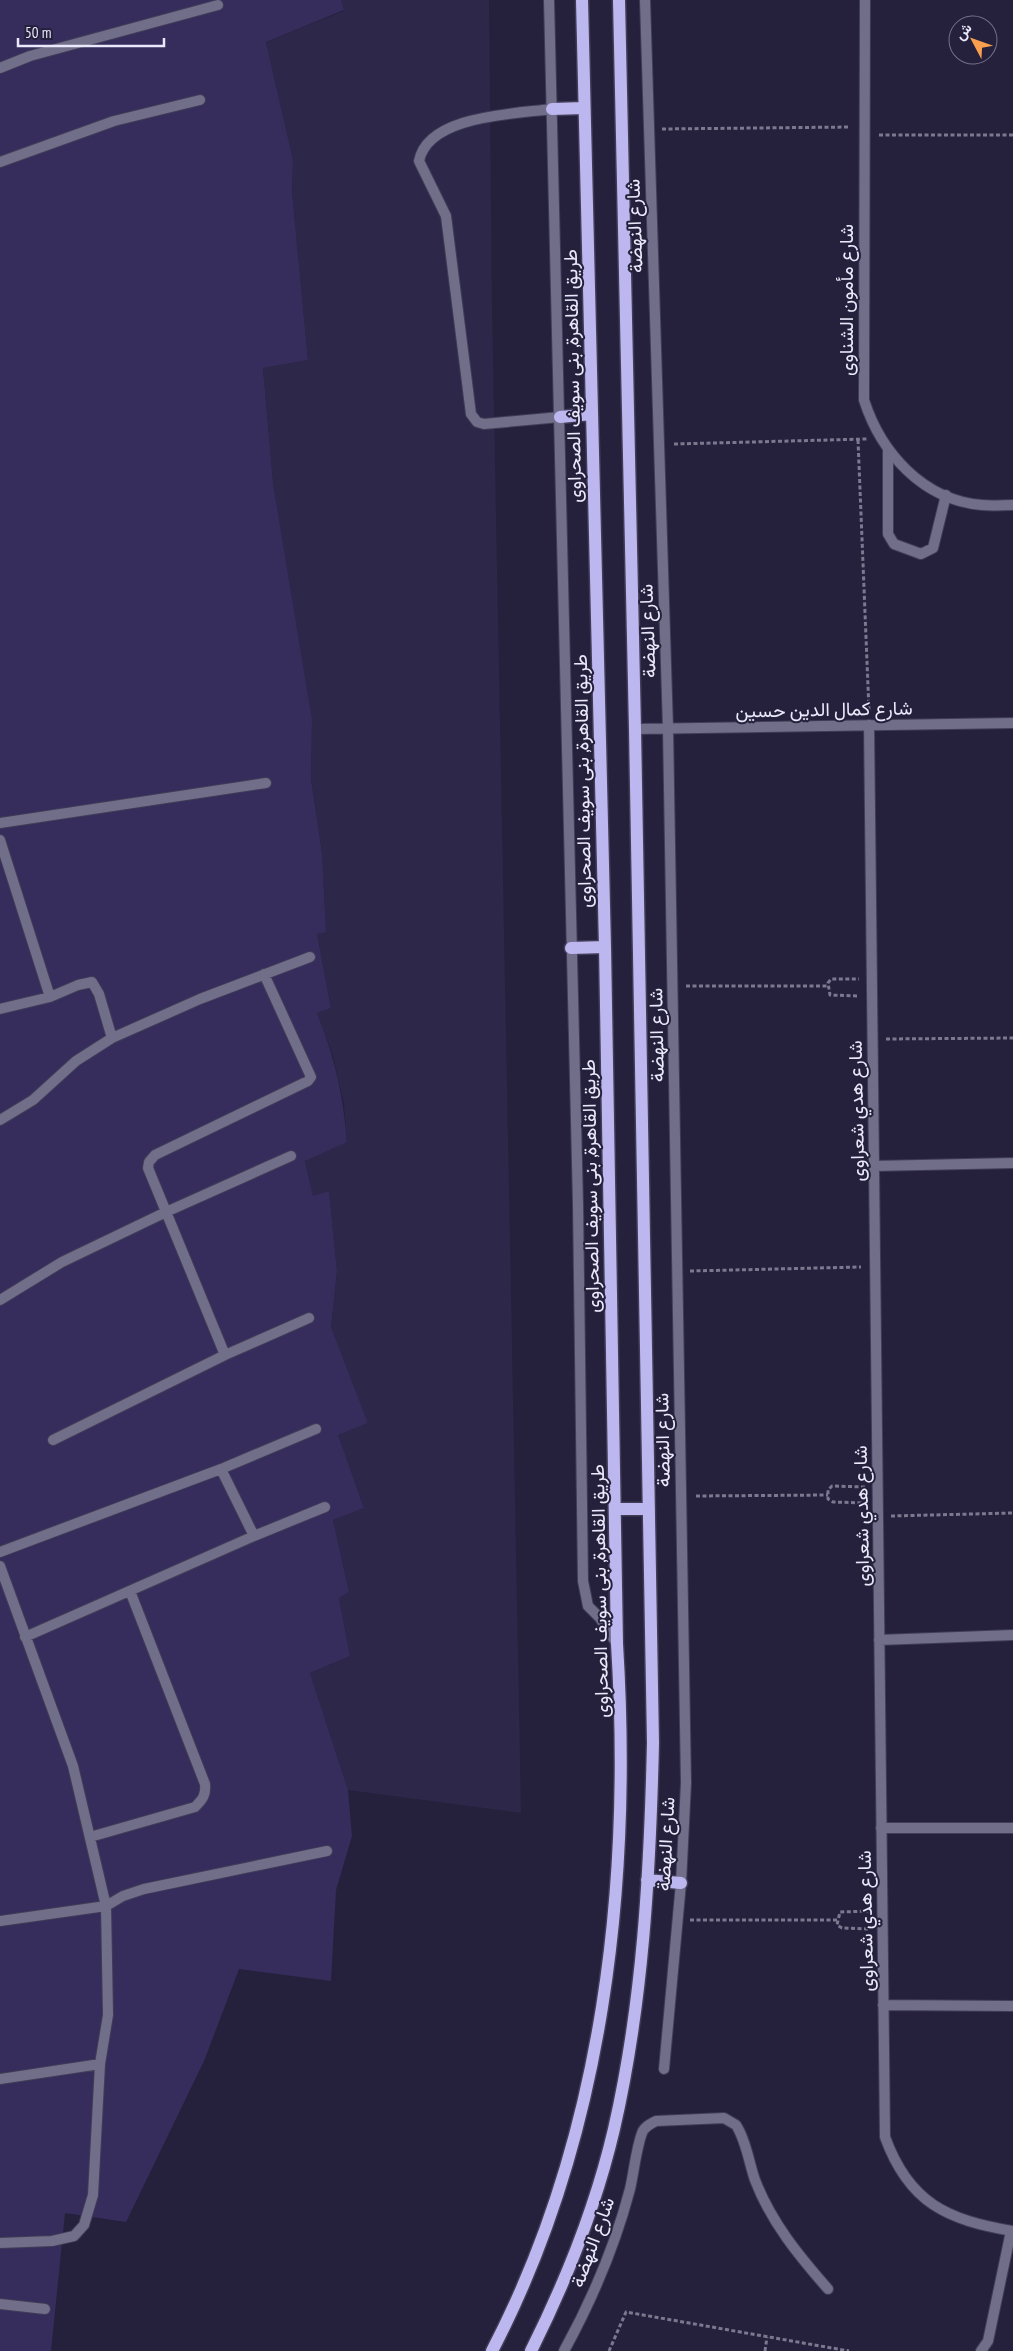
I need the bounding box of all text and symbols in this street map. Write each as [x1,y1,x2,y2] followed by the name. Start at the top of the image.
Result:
[18,15,164,47] scale bar
[948,15,998,65] north arrow
[951,19,976,44] text: ش
[25,23,51,42] text: 50 m
[620,178,649,273] street label: شارع النهضة
[834,224,859,376] street label: شارع مأمون الشناوى
[558,249,586,503] street label: طريق القاهرة, بنى سويف الصحراوى
[633,583,662,678] street label: شارع النهضة
[568,654,596,908] street label: طريق القاهرة, بنى سويف الصحراوى
[735,695,913,724] street label: شارع كمال الدين حسين
[643,988,670,1082] street label: شارع النهضة
[843,1040,873,1182] street label: شارع هدي شعراوى
[576,1059,604,1313] street label: طريق القاهرة, بنى سويف الصحراوى
[649,1393,676,1487] street label: شارع النهضة
[848,1445,878,1587] street label: شارع هدي شعراوى
[585,1464,613,1718] street label: طريق القاهرة, بنى سويف الصحراوى
[651,1796,680,1892] street label: شارع النهضة
[852,1850,882,1992] street label: شارع هدي شعراوى
[565,2194,620,2291] street label: شارع النهضة

